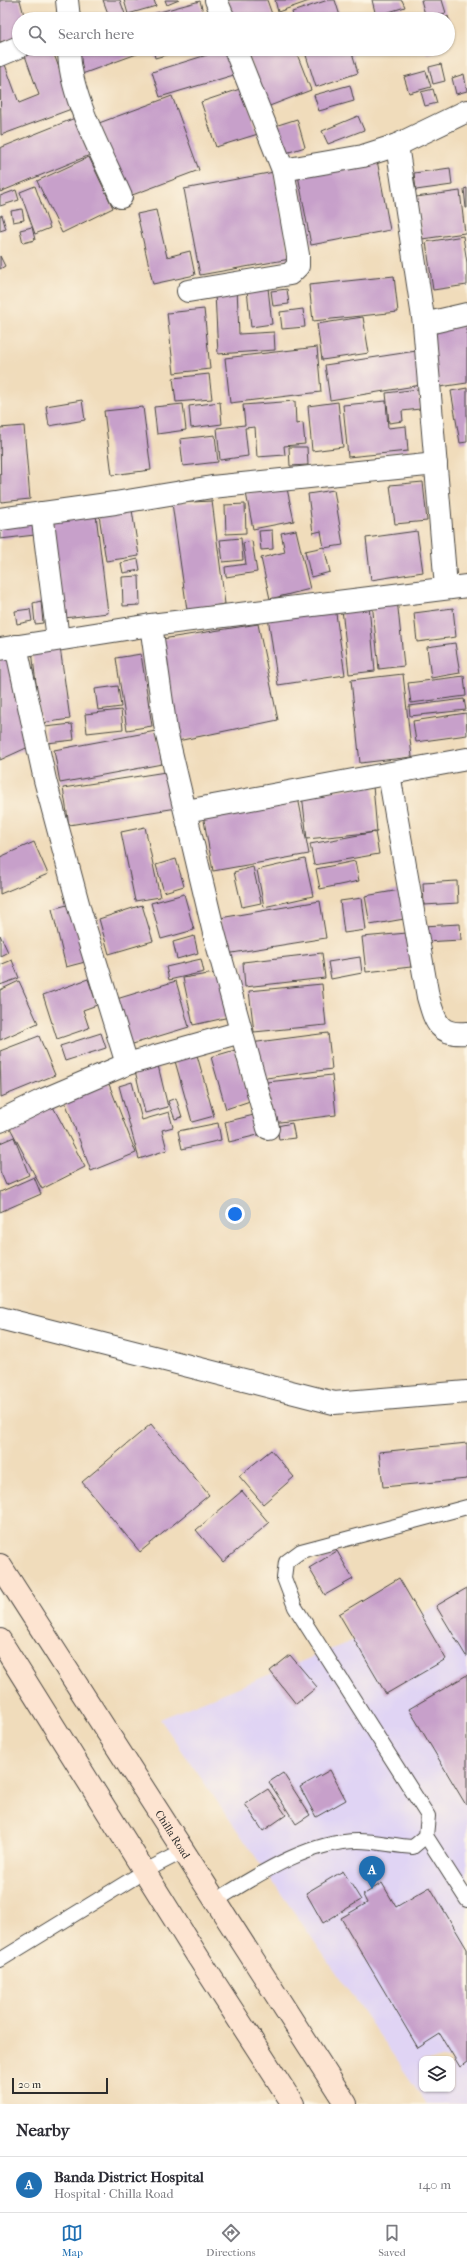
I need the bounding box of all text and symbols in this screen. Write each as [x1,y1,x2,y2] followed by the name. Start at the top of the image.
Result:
[12,12,455,56] search box
[26,23,48,45] icon: search
[58,25,134,43] text: Search here
[225,1204,245,1224] your location
[153,1808,194,1862] street label: Chilla Road
[359,1856,385,1889] pin: A
[419,2056,455,2092] map controls
[419,2056,455,2092] button: layers
[12,2076,108,2095] scale bar
[18,2078,41,2091] text: 20 m
[16,2120,70,2140] text: Nearby
[54,2168,204,2186] text: Banda District Hospital
[25,2177,33,2192] text: A
[418,2177,451,2192] text: 140 m
[54,2186,174,2201] text: Hospital · Chilla Road
[61,2222,83,2259] tab: Map
[206,2222,256,2259] tab: Directions
[378,2222,406,2259] tab: Saved

